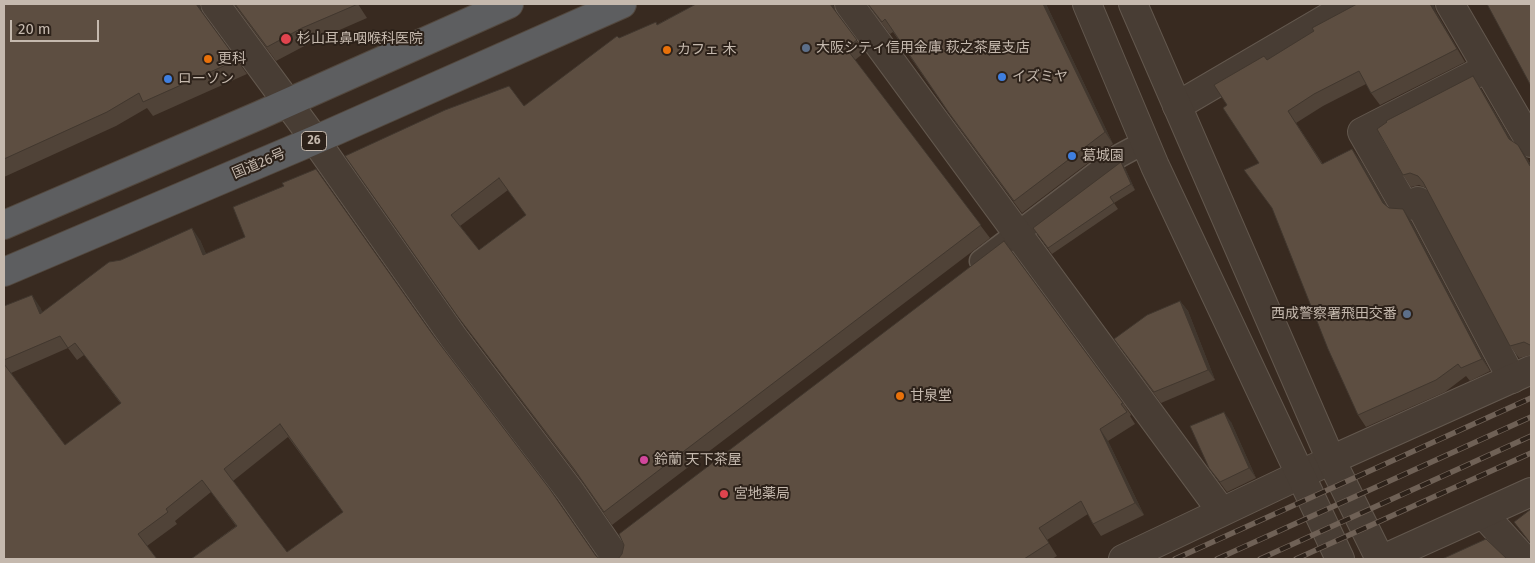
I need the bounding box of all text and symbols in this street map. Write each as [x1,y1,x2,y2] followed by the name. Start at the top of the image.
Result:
[12,10,101,42] scale bar
[18,20,51,38] text: 20 m
[297,31,423,47] place label: 杉山耳鼻咽喉科医院
[279,32,293,46] marker: 杉山耳鼻咽喉科医院
[816,40,1030,56] place label: 大阪シティ信用金庫 萩之茶屋支店
[677,42,737,58] place label: カフェ 木
[800,42,812,54] marker: 大阪シティ信用金庫 萩之茶屋支店
[661,44,673,56] marker: カフェ 木
[218,51,246,67] place label: 更科
[202,53,214,65] marker: 更科
[1012,69,1068,85] place label: イズミヤ
[178,71,234,87] place label: ローソン
[996,71,1008,83] marker: イズミヤ
[162,73,174,85] marker: ローソン
[302,132,326,150] road number: 26
[230,145,288,183] street label: 国道26号
[1082,148,1124,164] place label: 葛城園
[1066,150,1078,162] marker: 葛城園
[1271,306,1397,322] place label: 西成警察署飛田交番
[1401,308,1413,320] marker: 西成警察署飛田交番
[910,388,952,404] place label: 甘泉堂
[894,390,906,402] marker: 甘泉堂
[654,452,742,468] place label: 鈴蘭 天下茶屋
[638,454,650,466] marker: 鈴蘭 天下茶屋
[734,486,790,502] place label: 宮地薬局
[718,488,730,500] marker: 宮地薬局

